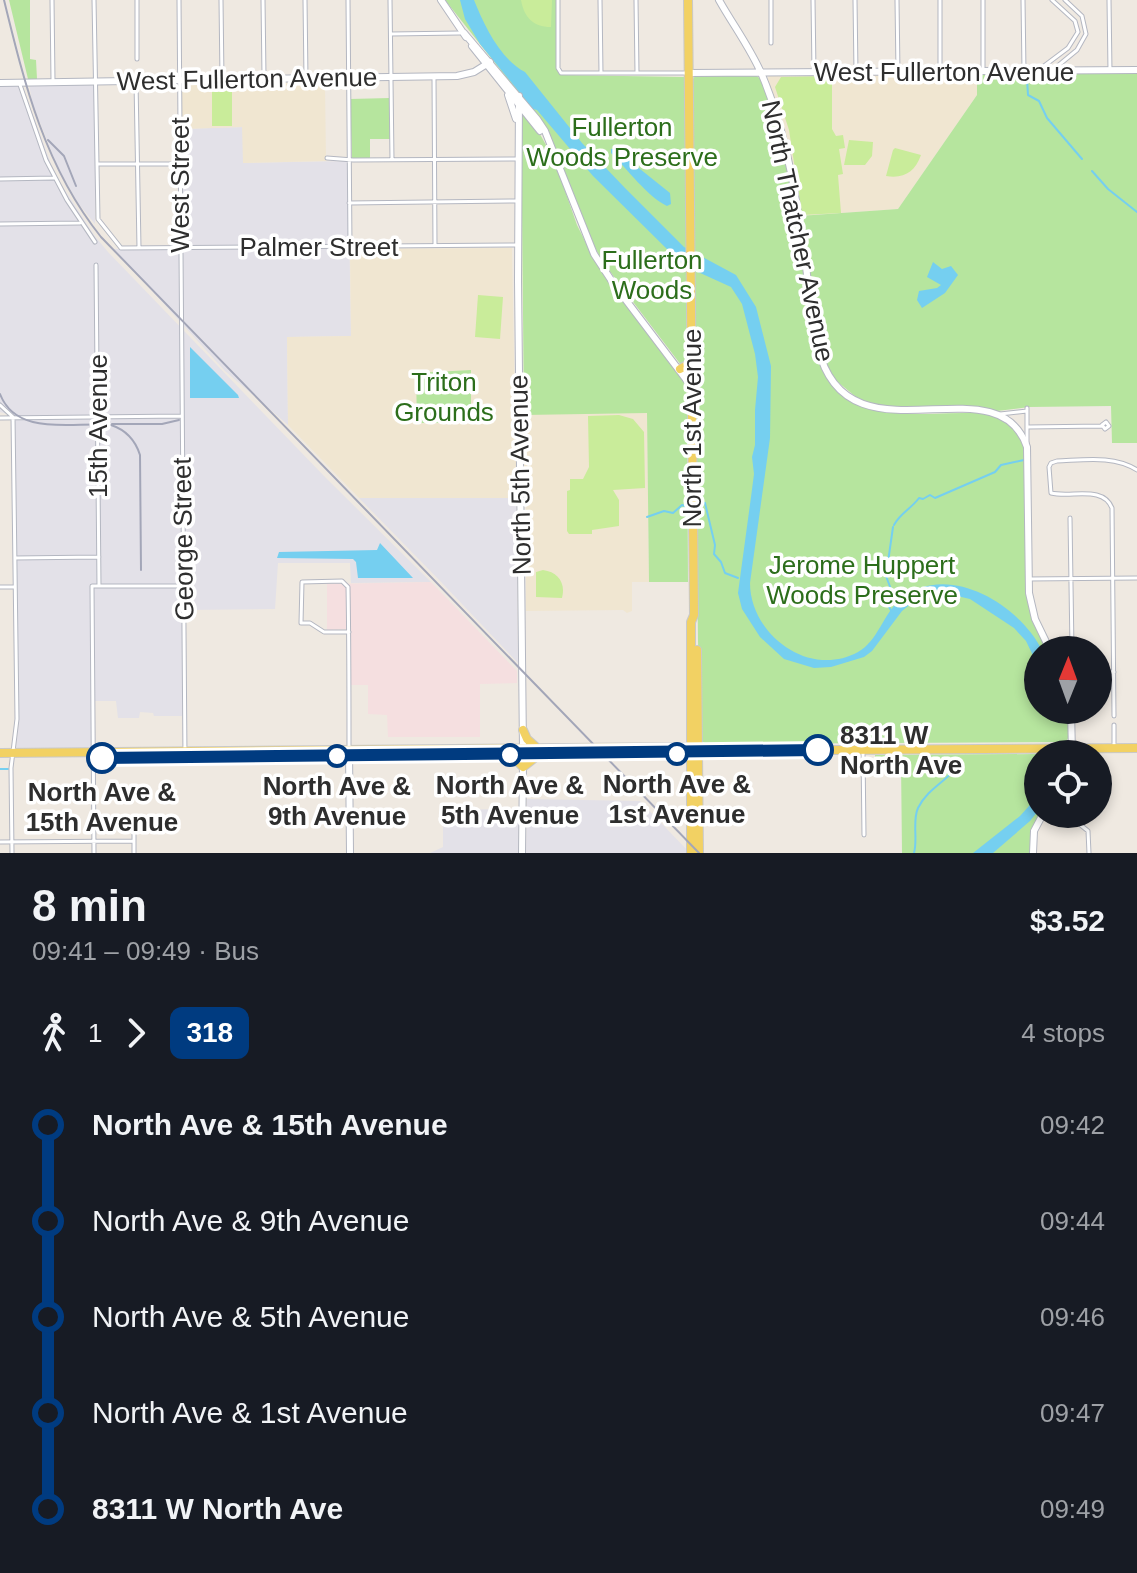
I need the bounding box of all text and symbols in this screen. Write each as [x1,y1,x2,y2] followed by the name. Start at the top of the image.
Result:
[814,57,1074,87] street label: West Fullerton Avenue
[116,62,378,96] street label: West Fullerton Avenue
[756,98,840,364] street label: North Thatcher Avenue
[526,112,718,172] park label: Fullerton Woods Preserve
[165,117,195,253] street label: West Street
[240,232,399,262] street label: Palmer Street
[601,245,703,305] park label: Fullerton Woods
[677,329,707,528] street label: North 1st Avenue
[83,354,113,498] street label: 15th Avenue
[394,367,494,427] park label: Triton Grounds
[503,375,537,575] street label: North 5th Avenue
[167,456,199,621] street label: George Street
[766,550,958,610] park label: Jerome Huppert Woods Preserve
[1024,636,1112,724] north arrow
[1024,636,1112,828] map controls
[840,720,962,780] place label: 8311 W North Ave
[803,735,833,765] marker: 8311 W North Ave
[1024,740,1112,828] button: locate
[87,743,117,773] marker: North Ave & 15th Avenue
[666,743,688,765] marker: North Ave & 1st Avenue
[499,744,521,766] marker: North Ave & 5th Avenue
[326,745,348,767] marker: North Ave & 9th Avenue
[603,769,751,829] place label: North Ave & 1st Avenue
[436,770,584,830] place label: North Ave & 5th Avenue
[263,771,411,831] place label: North Ave & 9th Avenue
[26,777,178,837] place label: North Ave & 15th Avenue
[32,881,147,930] text: 8 min
[1030,904,1105,937] text: $3.52
[32,936,259,966] text: 09:41 – 09:49 · Bus
[32,1011,76,1055] icon: walk
[114,1011,158,1055] icon: forward
[186,1017,233,1048] text: 318
[88,1018,102,1048] text: 1
[1021,1018,1105,1048] text: 4 stops
[92,1108,448,1141] text: North Ave & 15th Avenue
[1040,1110,1105,1140] text: 09:42
[92,1204,409,1237] text: North Ave & 9th Avenue
[1040,1206,1105,1236] text: 09:44
[92,1300,409,1333] text: North Ave & 5th Avenue
[1040,1302,1105,1332] text: 09:46
[92,1396,408,1429] text: North Ave & 1st Avenue
[1040,1398,1105,1428] text: 09:47
[92,1492,343,1525] text: 8311 W North Ave
[1040,1494,1105,1524] text: 09:49

